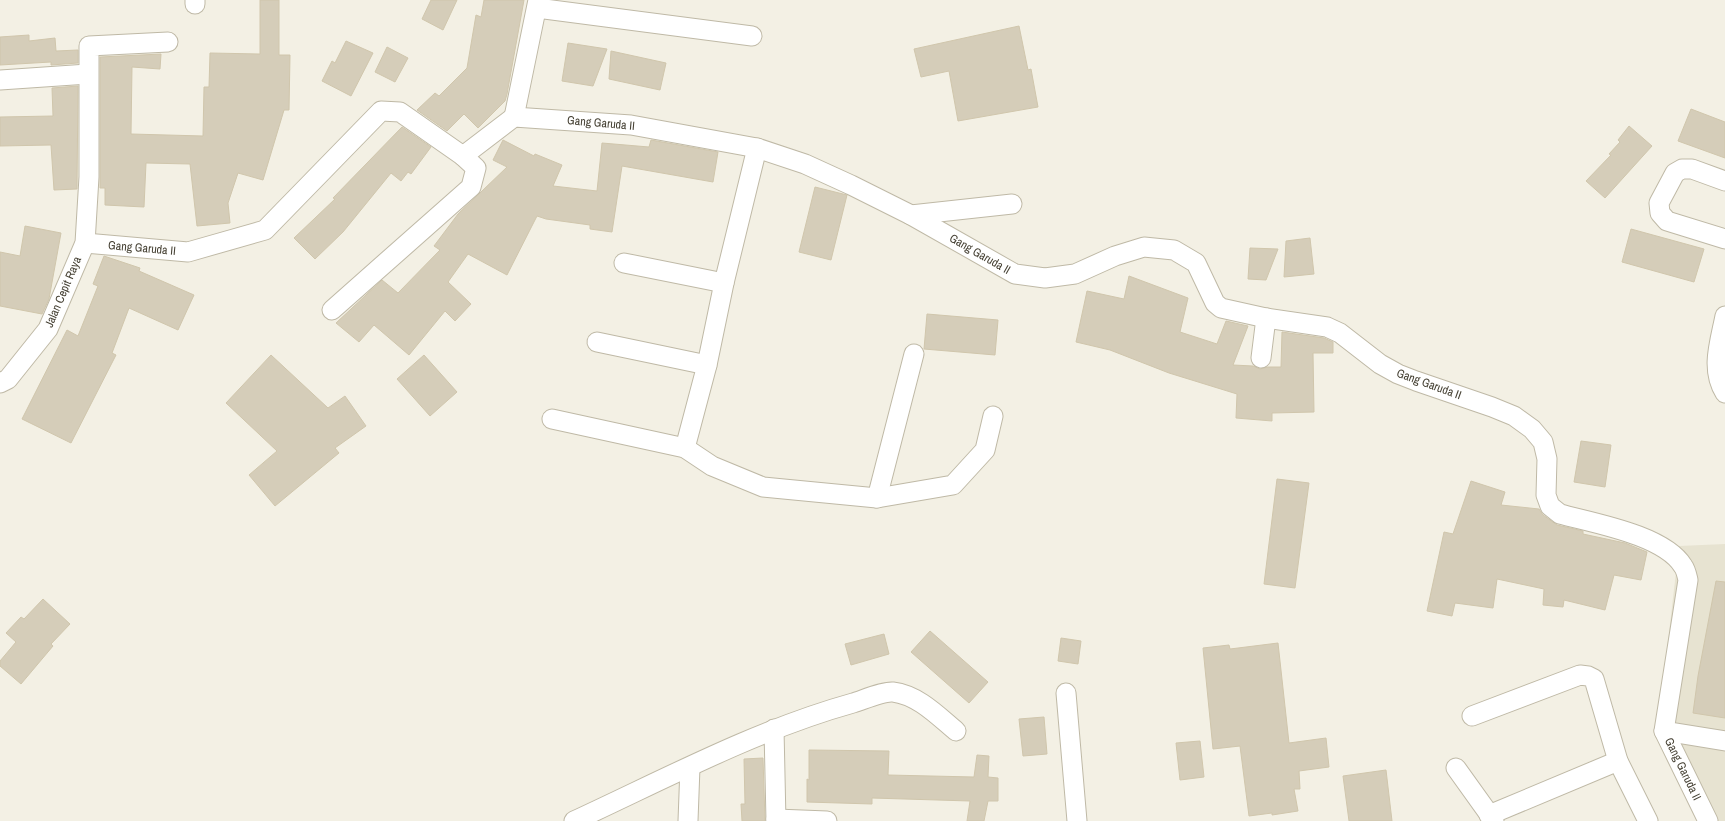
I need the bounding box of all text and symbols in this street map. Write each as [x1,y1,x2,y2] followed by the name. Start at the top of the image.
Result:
[567,112,635,134] street label: Gang Garuda II
[947,230,1013,278] street label: Gang Garuda II
[108,237,176,259] street label: Gang Garuda II
[41,254,85,330] street label: Jalan Cepit Raya
[1394,365,1464,403] street label: Gang Garuda II
[1661,735,1705,803] street label: Gang Garuda II

